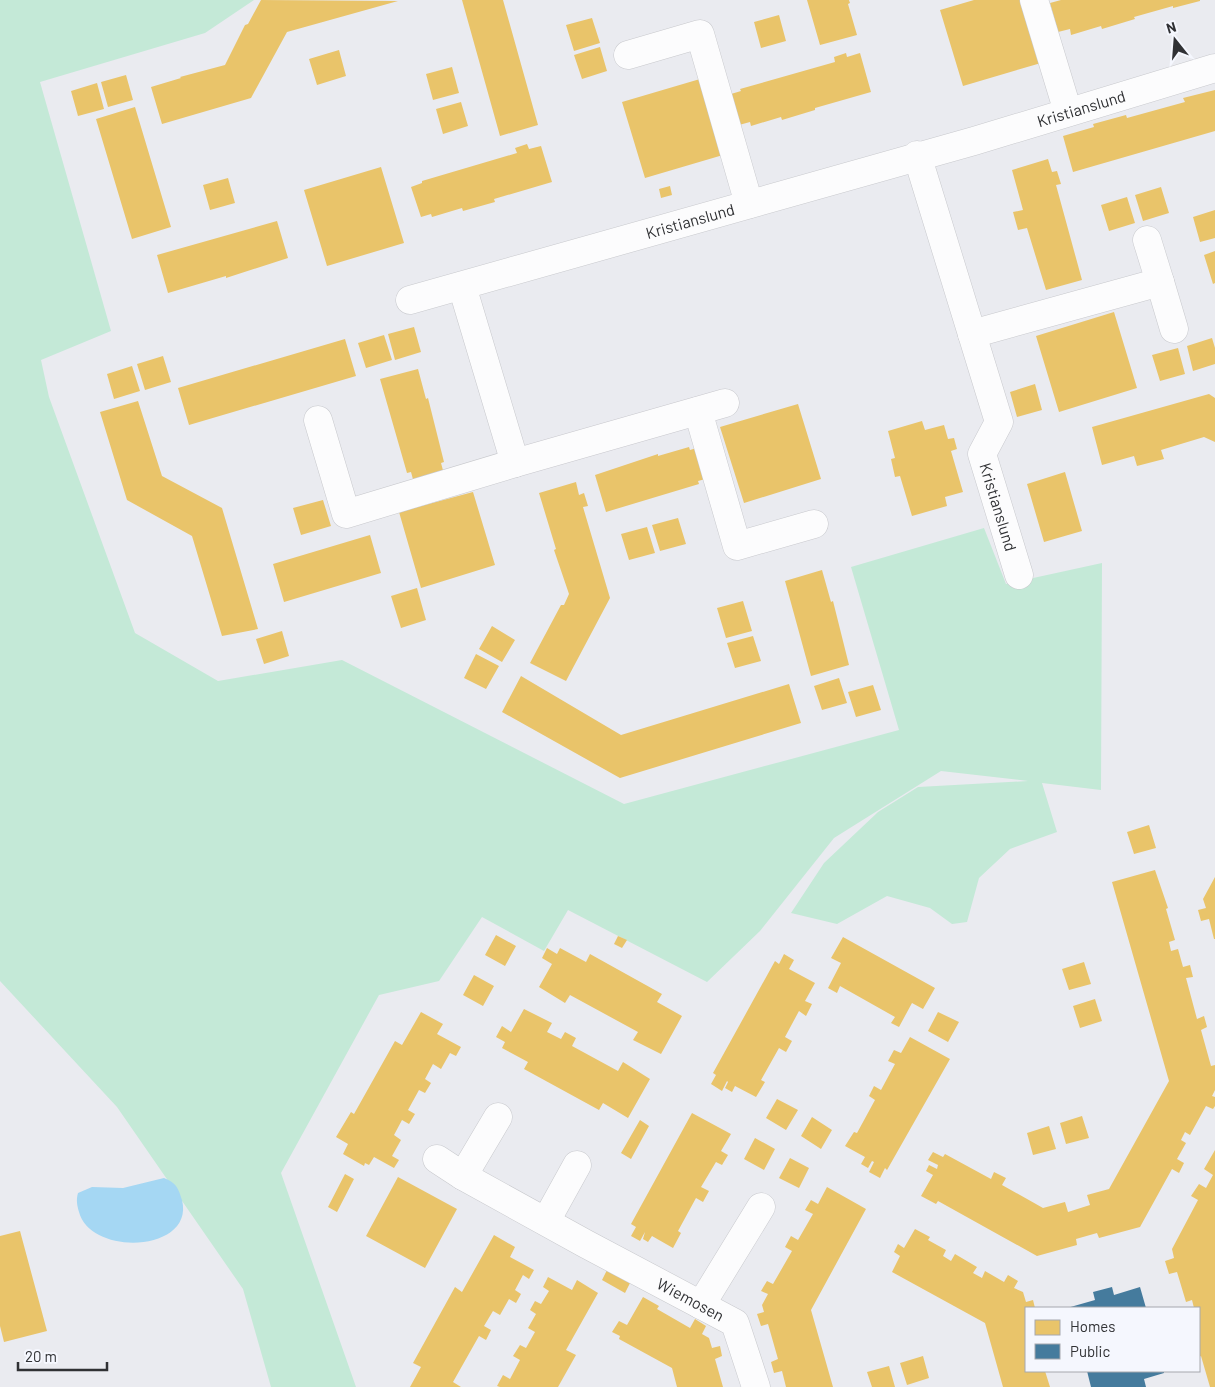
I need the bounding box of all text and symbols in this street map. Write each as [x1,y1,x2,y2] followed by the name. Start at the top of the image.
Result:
[1150,15,1200,65] north arrow
[1164,18,1178,37] text: N
[1035,86,1128,130] street label: Kristianslund
[643,199,736,242] street label: Kristianslund
[976,460,1021,553] street label: Kristianslund
[654,1273,728,1325] street label: Wiemosen
[1025,1307,1200,1372] legend
[1070,1317,1115,1335] text: Homes
[18,1340,106,1372] scale bar
[1070,1342,1110,1360] text: Public
[25,1347,57,1365] text: 20 m

